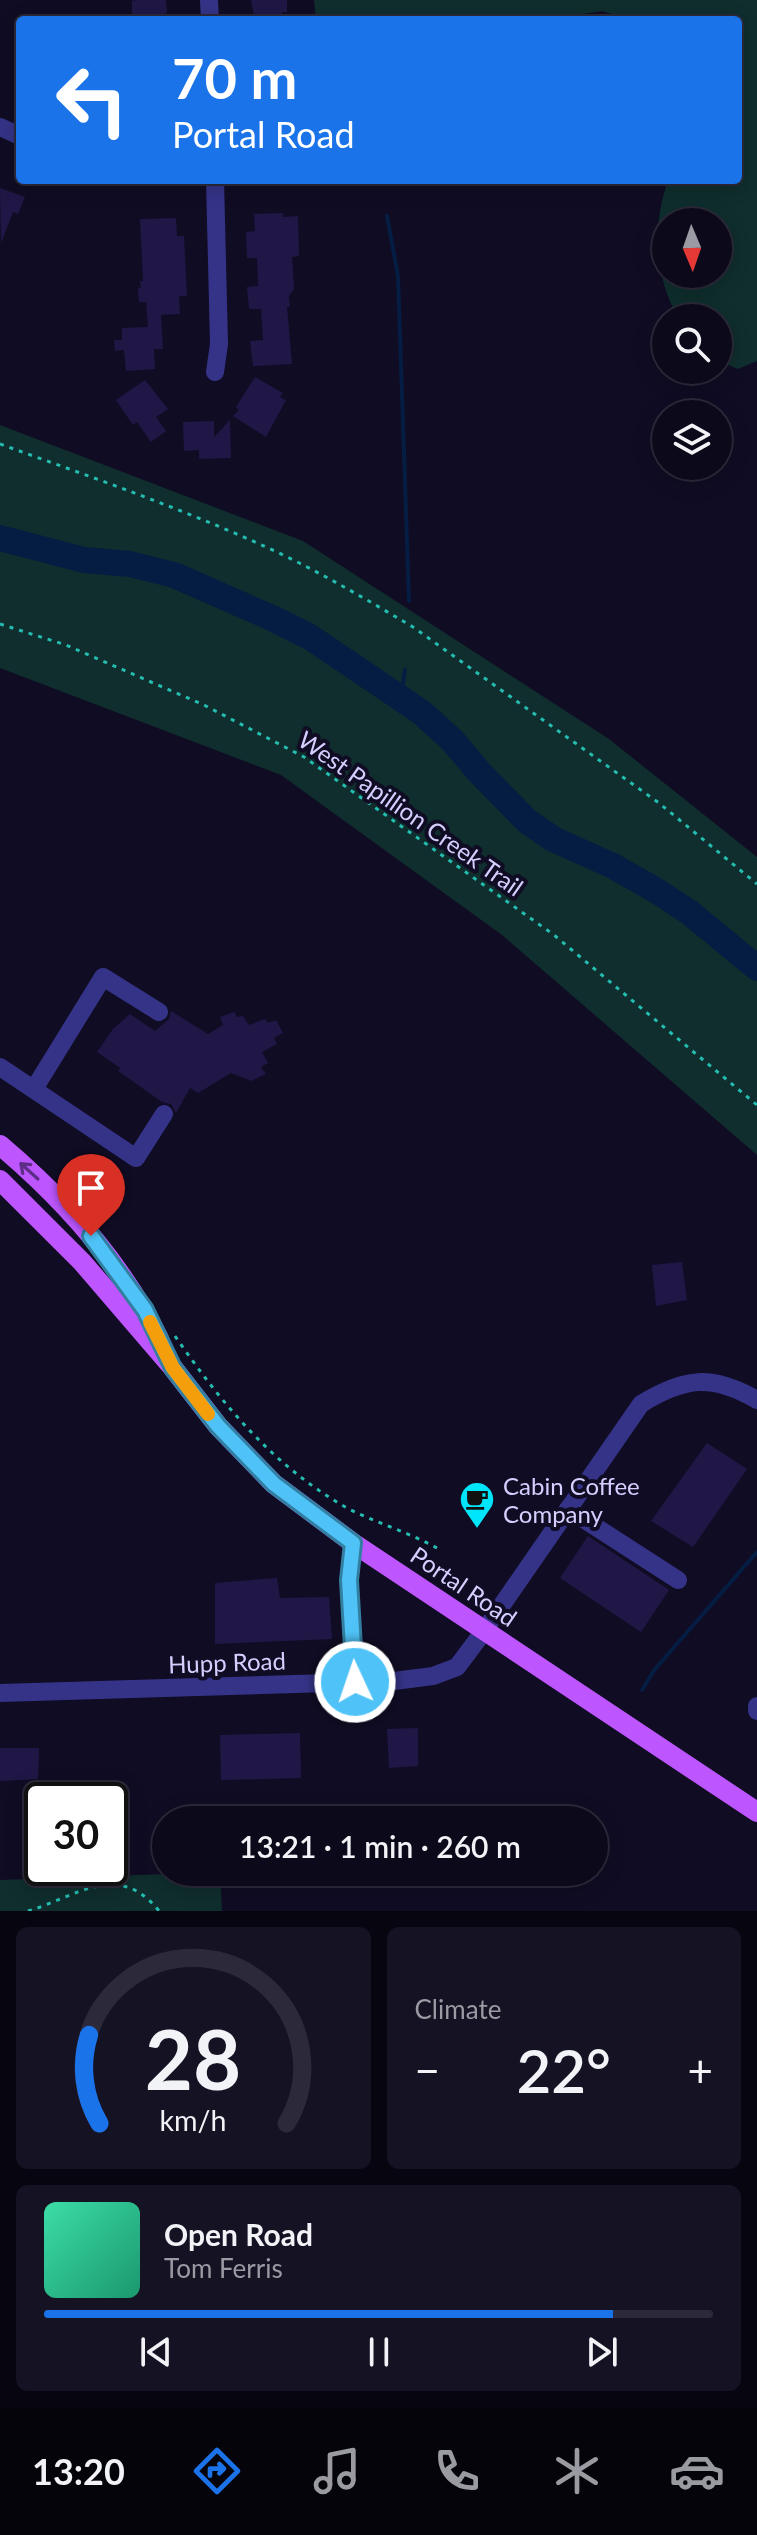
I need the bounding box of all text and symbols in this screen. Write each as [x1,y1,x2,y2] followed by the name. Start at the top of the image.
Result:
[172,44,297,111] text: 70 m
[40,48,144,152] icon: left
[172,112,355,156] text: Portal Road
[652,208,732,288] north arrow
[652,208,732,480] map controls
[652,304,732,384] button: search
[652,400,732,480] button: layers
[293,724,529,902] street label: West Papillion Creek Trail
[57,1154,125,1236] pin
[19,1162,40,1181] one-way arrow
[69,1166,113,1210] icon: arrive
[503,1471,640,1528] place label: Cabin Coffee Company
[458,1480,496,1530] cafe icon: Cabin Coffee Company
[405,1540,523,1632] street label: Portal Road
[313,1640,397,1724] position arrow
[168,1645,286,1679] street label: Hupp Road
[24,1782,128,1886] speed limit sign: 30
[239,1828,521,1864] text: 13:21 · 1 min · 260 m
[415,1993,501,2025] text: Climate
[145,2008,242,2108] text: 28
[517,2034,611,2106] text: 22°
[415,2044,440,2096] text: −
[687,2044,713,2096] text: +
[160,2103,227,2137] text: km/h
[164,2216,313,2252] text: Open Road
[164,2252,283,2284] text: Tom Ferris
[134,2330,178,2374] icon: previous
[357,2330,401,2374] icon: pause
[580,2330,624,2374] icon: next
[189,2443,245,2499] icon: directions
[309,2443,365,2499] icon: music
[429,2443,485,2499] icon: phone
[549,2443,605,2499] icon: climate
[669,2443,725,2499] icon: car
[32,2449,125,2493] text: 13:20

